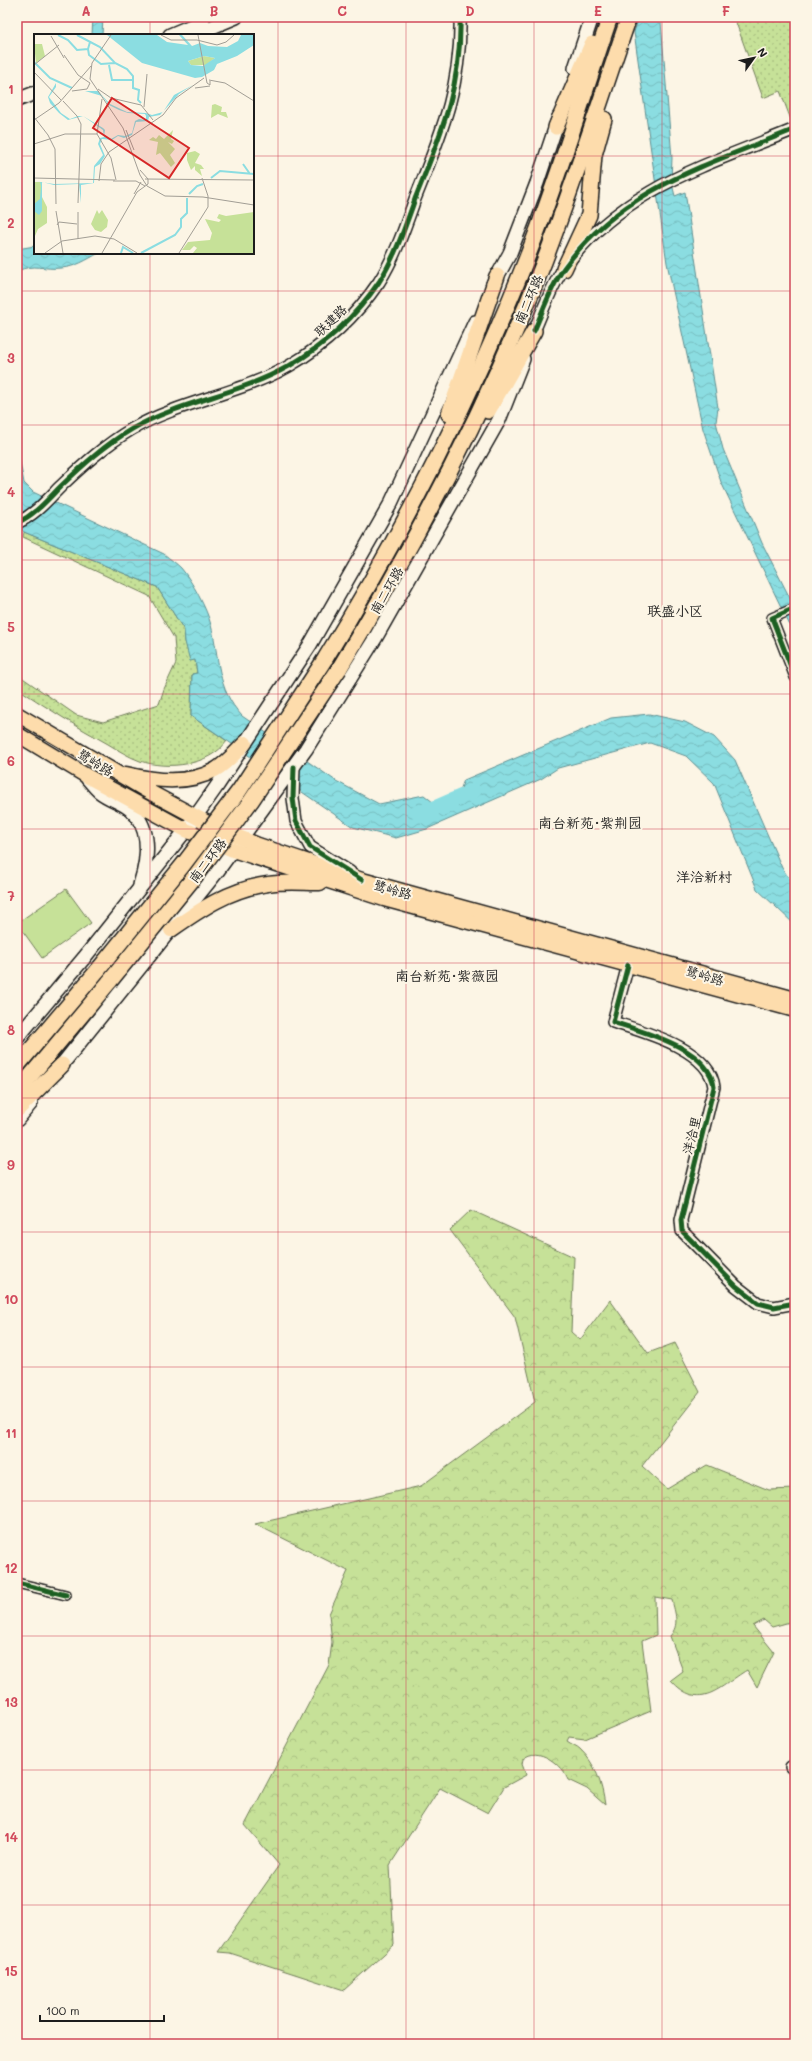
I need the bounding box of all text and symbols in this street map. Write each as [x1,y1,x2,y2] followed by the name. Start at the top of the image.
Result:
[81,2,91,19] text: A
[210,2,219,19] text: B
[337,2,347,19] text: C
[465,2,475,19] text: D
[594,2,602,19] text: E
[722,2,730,19] text: F
[34,34,254,254] inset map
[734,38,774,78] north arrow
[754,45,771,60] text: N
[8,80,14,97] text: 1
[7,214,15,231] text: 2
[510,272,546,326] street label: 南二环路
[310,300,350,340] street label: 联建路
[7,349,15,366] text: 3
[7,483,15,500] text: 4
[366,563,406,617] street label: 南二环路
[647,601,703,620] district label: 联盛小区
[7,618,15,635] text: 5
[75,745,117,779] street label: 鹭岭路
[7,752,15,769] text: 6
[538,813,642,832] district label: 南台新苑·紫荆园
[185,834,229,886] street label: 南二环路
[676,867,732,886] district label: 洋洽新村
[372,876,414,902] street label: 鹭岭路
[7,887,15,904] text: 7
[684,961,726,989] street label: 鹭岭路
[395,966,499,985] district label: 南台新苑·紫薇园
[7,1021,15,1038] text: 8
[678,1114,704,1156] street label: 洋洽里
[7,1156,15,1173] text: 9
[4,1290,18,1307] text: 10
[5,1424,17,1441] text: 11
[4,1559,18,1576] text: 12
[4,1693,18,1710] text: 13
[4,1828,18,1845] text: 14
[4,1962,18,1979] text: 15
[40,1997,164,2023] scale bar
[46,2002,80,2018] text: 100 m

